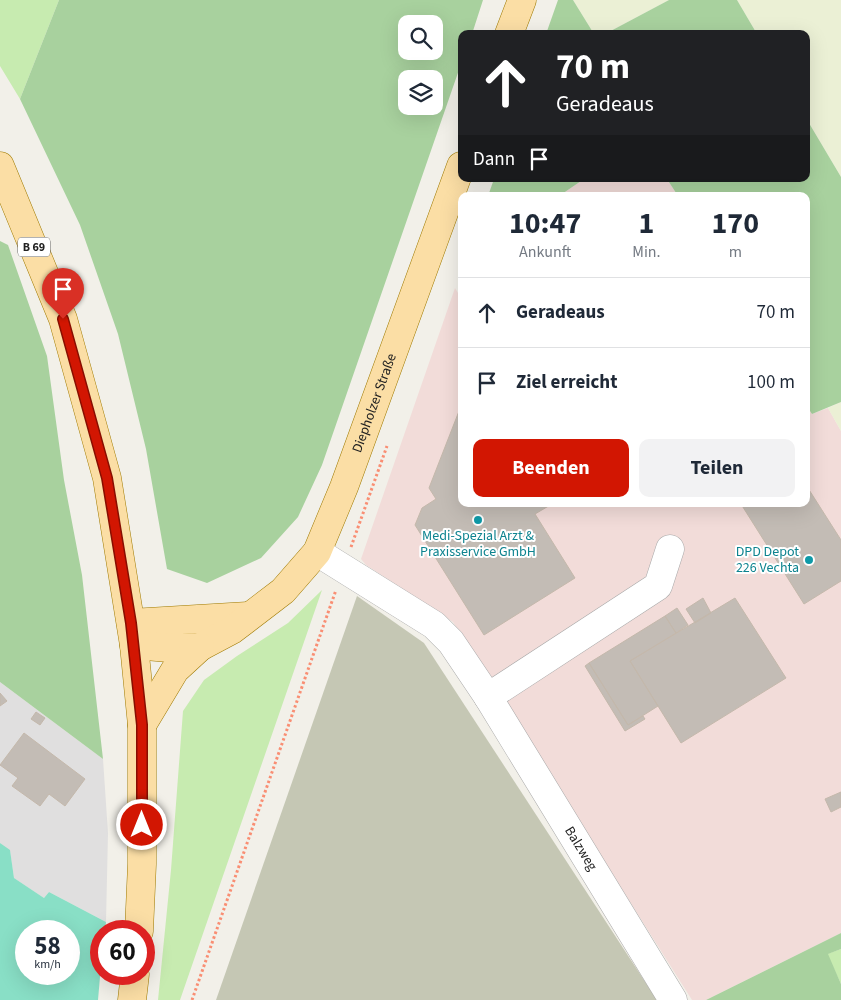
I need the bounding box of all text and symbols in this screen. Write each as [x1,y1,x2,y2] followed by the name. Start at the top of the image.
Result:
[398,15,443,115] map controls
[398,15,443,60] button: search
[556,42,630,92] text: 70 m
[473,50,538,115] icon: ahead
[398,70,443,115] button: layers
[556,88,654,120] text: Geradeaus
[525,145,553,173] icon: arrive
[473,146,515,173] text: Dann
[509,202,581,245] text: 10:47
[638,202,654,245] text: 1
[712,202,759,245] text: 170
[18,238,50,256] road number: B 69
[519,241,571,263] text: Ankunft
[632,241,661,263] text: Min.
[729,241,742,263] text: m
[42,268,84,319] pin
[49,275,77,303] icon: arrive
[473,299,501,327] icon: ahead
[516,299,605,326] text: Geradeaus
[757,299,795,326] text: 70 m
[347,351,402,456] street label: Diepholzer Straße
[473,369,501,397] icon: arrive
[516,369,617,396] text: Ziel erreicht
[747,369,795,396] text: 100 m
[473,439,629,497] button: Beenden
[639,439,795,497] button: Teilen
[472,514,484,526] marker: Medi-Spezial Arzt & Praxisservice GmbH
[420,526,536,562] place label: Medi-Spezial Arzt & Praxisservice GmbH
[736,542,799,578] place label: DPD Depot 226 Vechta
[803,554,815,566] marker: DPD Depot 226 Vechta
[115,798,167,850] position arrow
[559,823,602,875] street label: Balzweg
[90,920,155,985] speed limit sign: 60
[34,928,61,964] text: 58
[34,956,61,973] text: km/h

